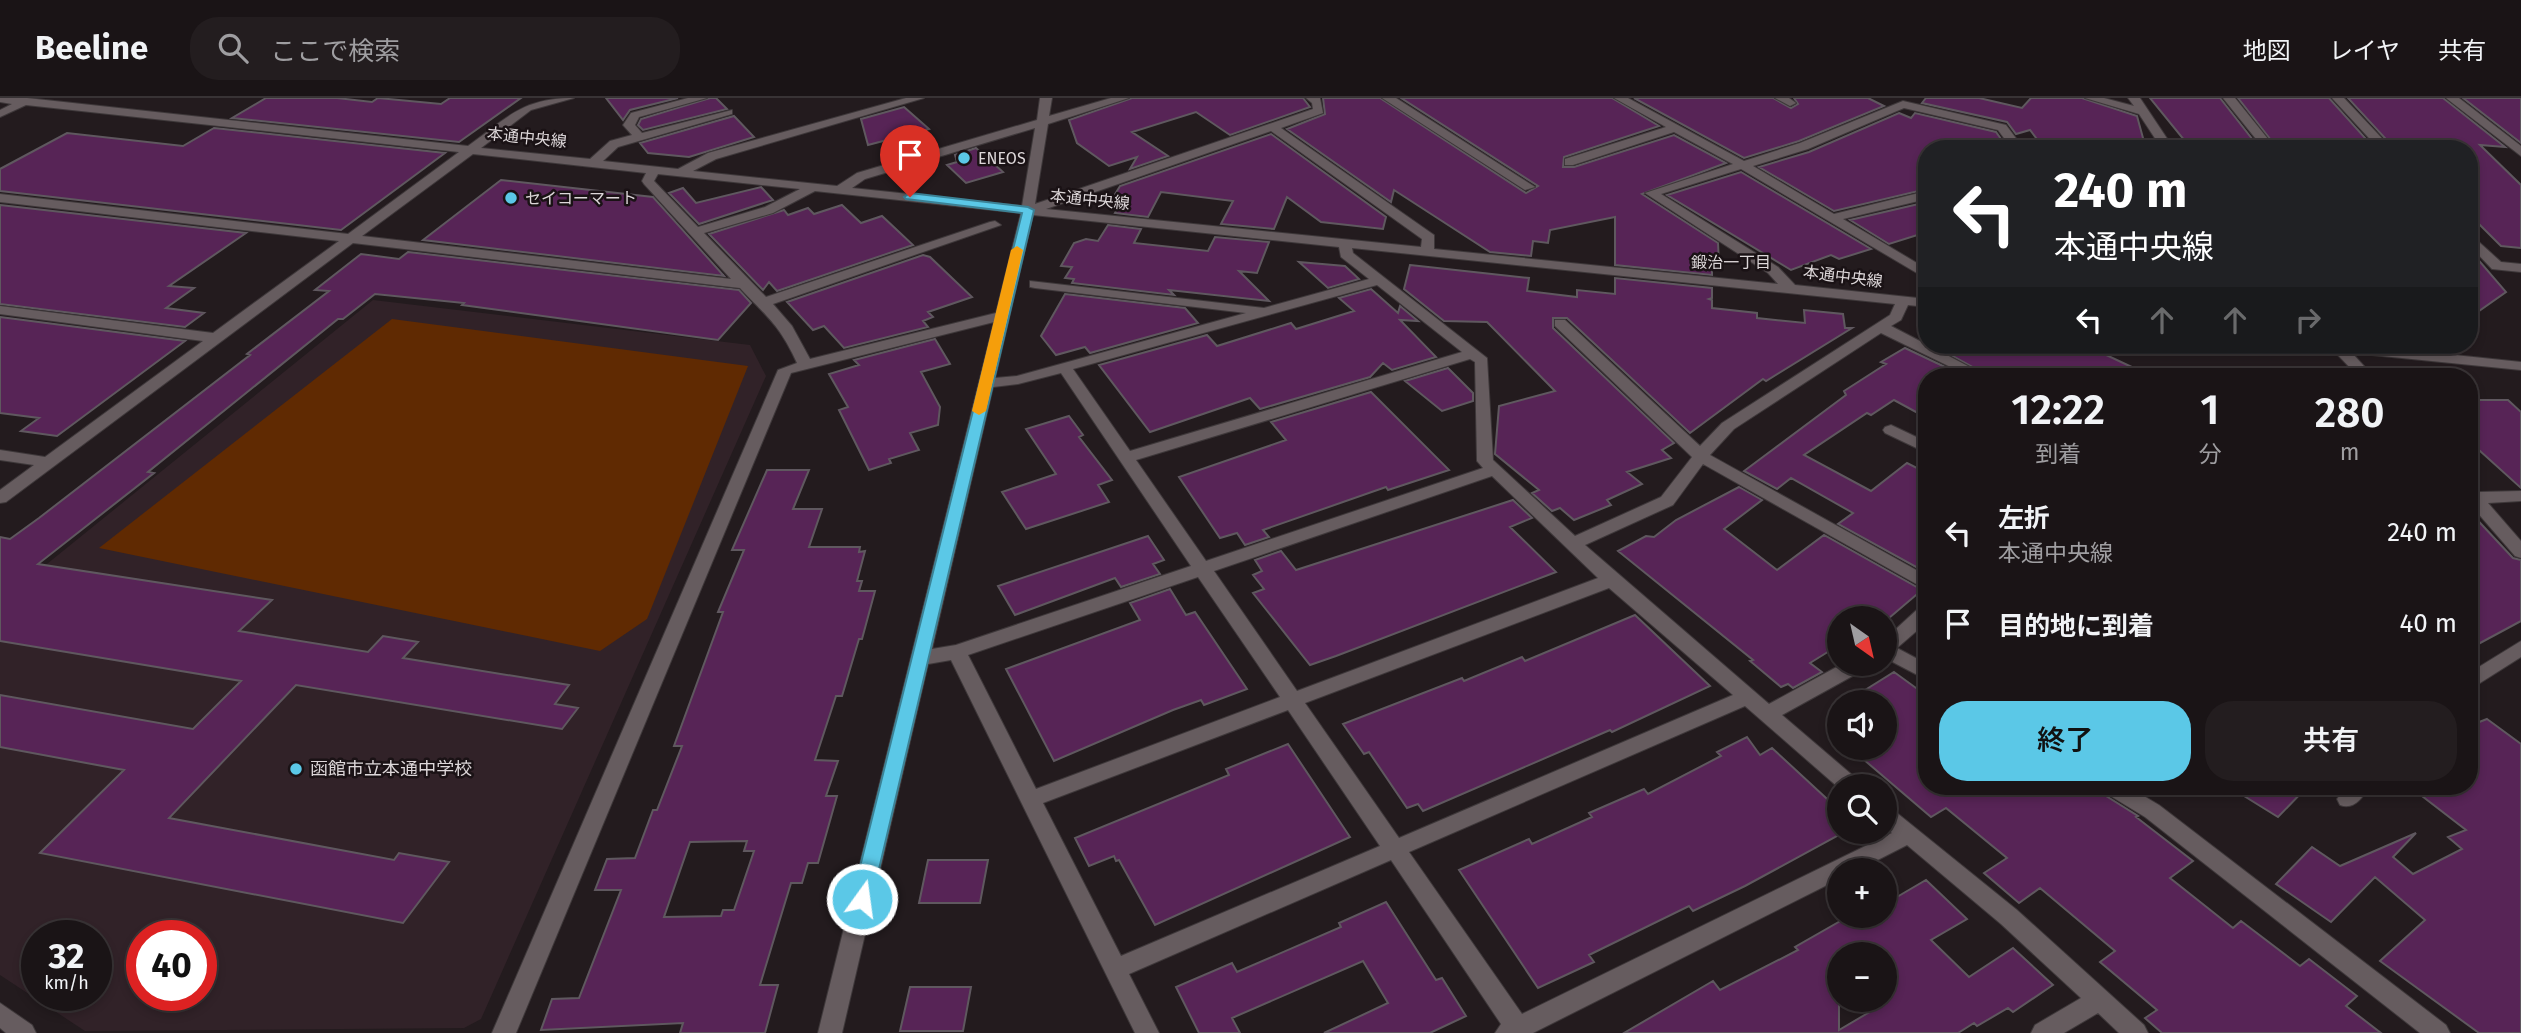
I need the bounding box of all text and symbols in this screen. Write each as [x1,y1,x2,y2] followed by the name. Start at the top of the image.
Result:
[190,17,680,80] search box
[35,28,148,68] text: Beeline
[214,29,252,67] icon: search
[270,36,400,67] text: ここで検索
[2243,37,2291,65] text: 地図
[2329,37,2400,65] text: レイヤ
[2438,37,2486,65] text: 共有
[486,124,568,151] street label: 本通中央線
[880,125,940,197] pin
[891,136,929,174] icon: arrive
[978,149,1026,168] place label: ENEOS
[956,150,972,166] marker: ENEOS
[2054,161,2187,220] text: 240 m
[1939,168,2030,259] icon: left
[1049,186,1131,213] street label: 本通中央線
[525,189,637,208] place label: セイコーマート
[503,190,519,206] marker: セイコーマート
[2054,228,2214,266] text: 本通中央線
[1691,253,1771,272] district label: 鍛治一丁目
[1802,262,1884,291] street label: 本通中央線
[2070,301,2108,339] icon: left
[2143,301,2181,339] icon: ahead
[2216,301,2254,339] icon: ahead
[2289,301,2327,339] icon: right
[2011,385,2105,435] text: 12:22
[2200,385,2219,435] text: 1
[2315,388,2385,438] text: 280
[2340,438,2360,466] text: m
[2035,440,2081,468] text: 到着
[2198,440,2221,468] text: 分
[1998,503,2050,534] text: 左折
[1939,514,1977,552] icon: left
[2387,517,2457,548] text: 240 m
[1998,539,2113,567] text: 本通中央線
[1939,605,1977,643] icon: arrive
[1827,606,1897,676] north arrow
[1827,606,1897,1012] map controls
[2399,608,2457,639] text: 40 m
[1998,611,2154,642] text: 目的地に到着
[1827,690,1897,760] button: sound
[1939,701,2191,781] button: 終了
[2205,701,2457,781] button: 共有
[310,758,472,780] place label: 函館市立本通中学校
[288,761,304,777] marker: 函館市立本通中学校
[1827,774,1897,844] button: search
[1827,858,1897,928] button: +
[825,862,899,936] position arrow
[126,920,217,1011] speed limit sign: 40
[49,935,84,977] text: 32
[1827,942,1897,1012] button: −
[44,972,89,994] text: km/h

